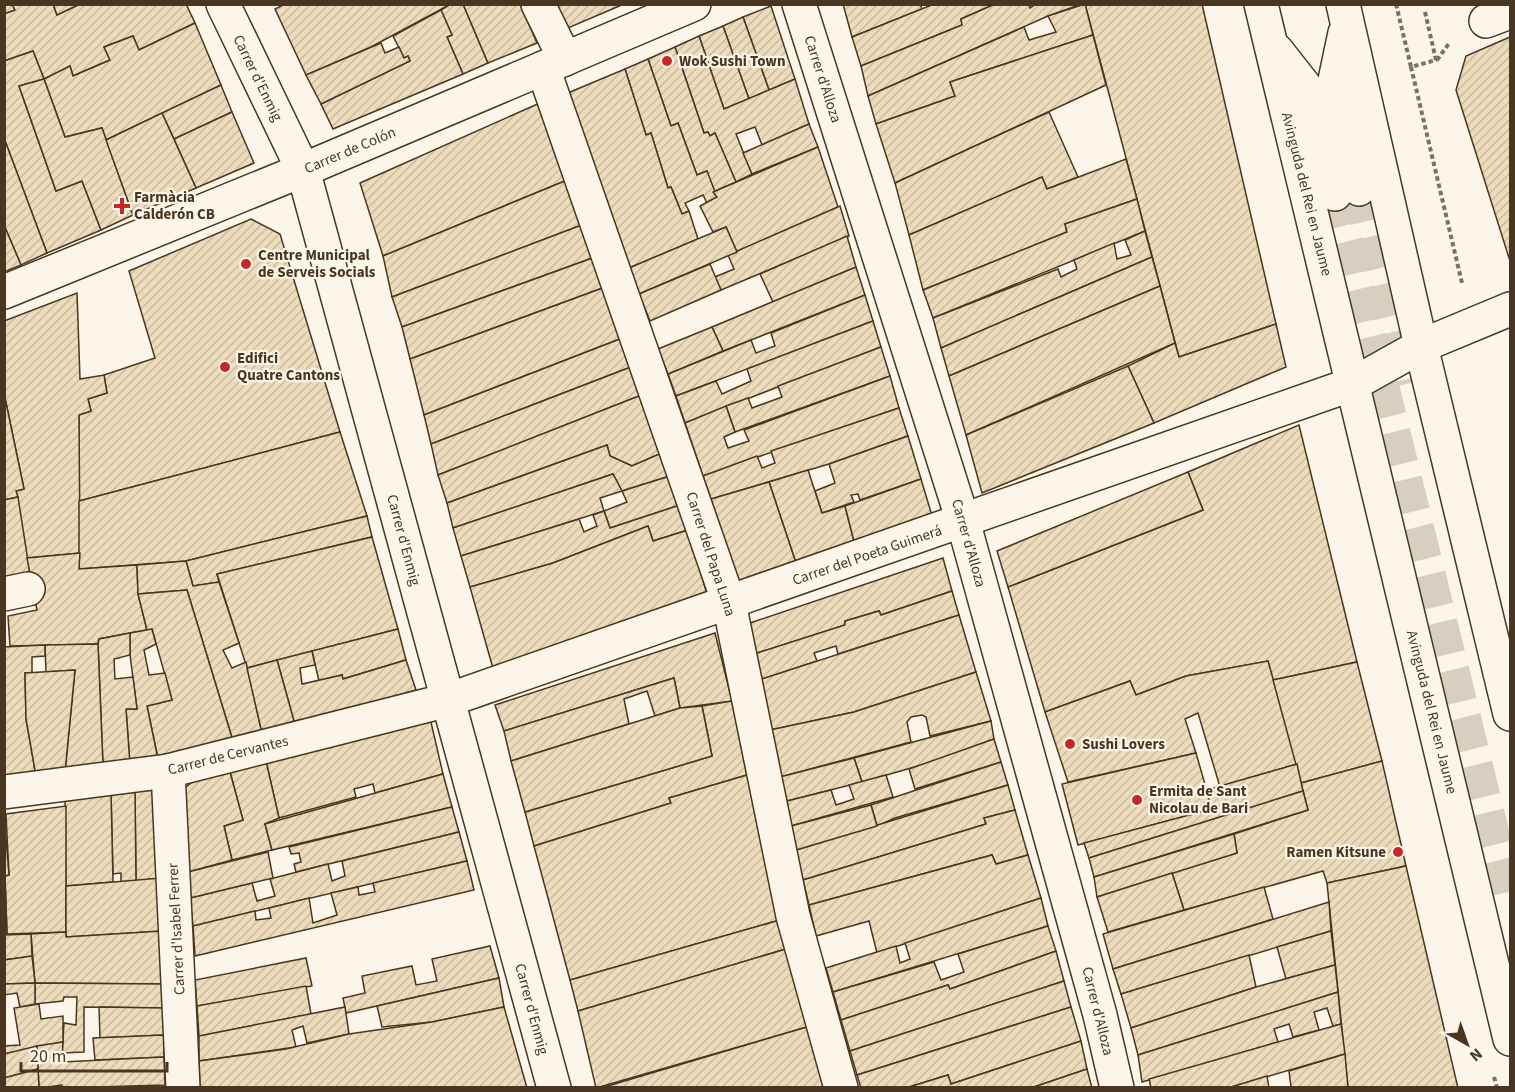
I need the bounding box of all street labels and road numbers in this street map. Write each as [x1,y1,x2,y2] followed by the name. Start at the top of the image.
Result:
[228,31,288,125] street label: Carrer d'Enmig
[799,33,847,126] street label: Carrer d'Alloza
[1276,110,1337,278] street label: Avinguda del Rei en Jaume
[301,122,399,179] street label: Carrer de Colón
[680,489,741,619] street label: Carrer del Papa Luna
[381,492,426,589] street label: Carrer d'Enmig
[946,497,991,590] street label: Carrer d'Alloza
[790,520,945,591] street label: Carrer del Poeta Guimerá
[1401,628,1462,796] street label: Avinguda del Rei en Jaume
[166,730,291,781] street label: Carrer de Cervantes
[163,862,190,995] street label: Carrer d'Isabel Ferrer
[509,961,554,1058] street label: Carrer d'Enmig
[1076,965,1119,1058] street label: Carrer d'Alloza

